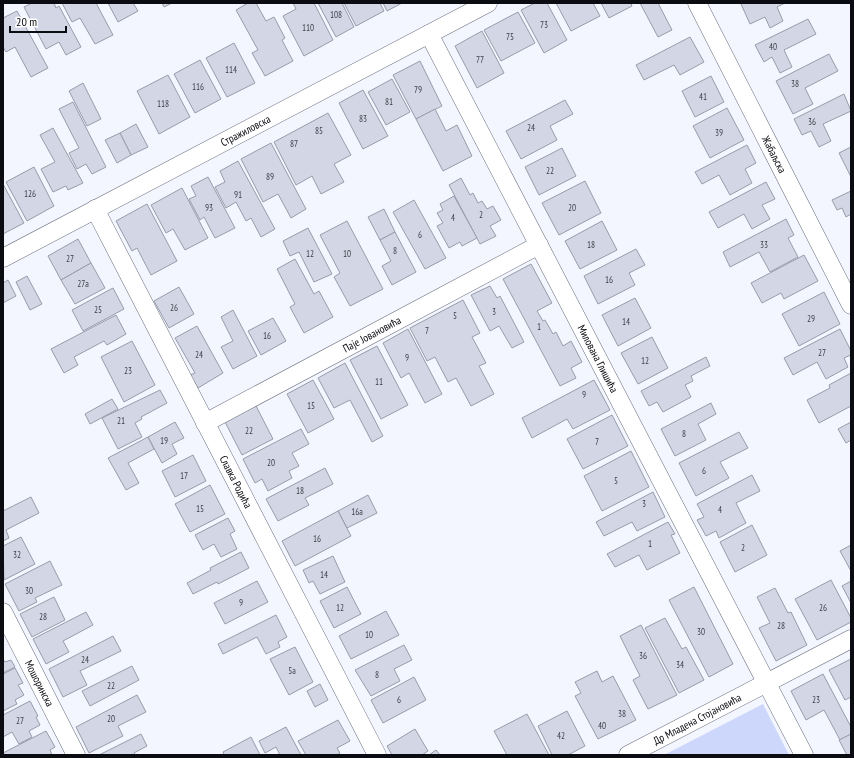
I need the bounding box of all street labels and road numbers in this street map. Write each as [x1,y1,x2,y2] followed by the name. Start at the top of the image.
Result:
[218,112,273,149] street label: Стражиловска
[758,133,790,175] street label: Жабаљска
[340,313,403,355] street label: Паје Јовановића
[574,322,621,395] street label: Милована Глишића
[216,453,255,510] street label: Славка Родића
[22,658,57,709] street label: Мошоринска
[651,690,744,748] street label: Др Младена Стојановића

